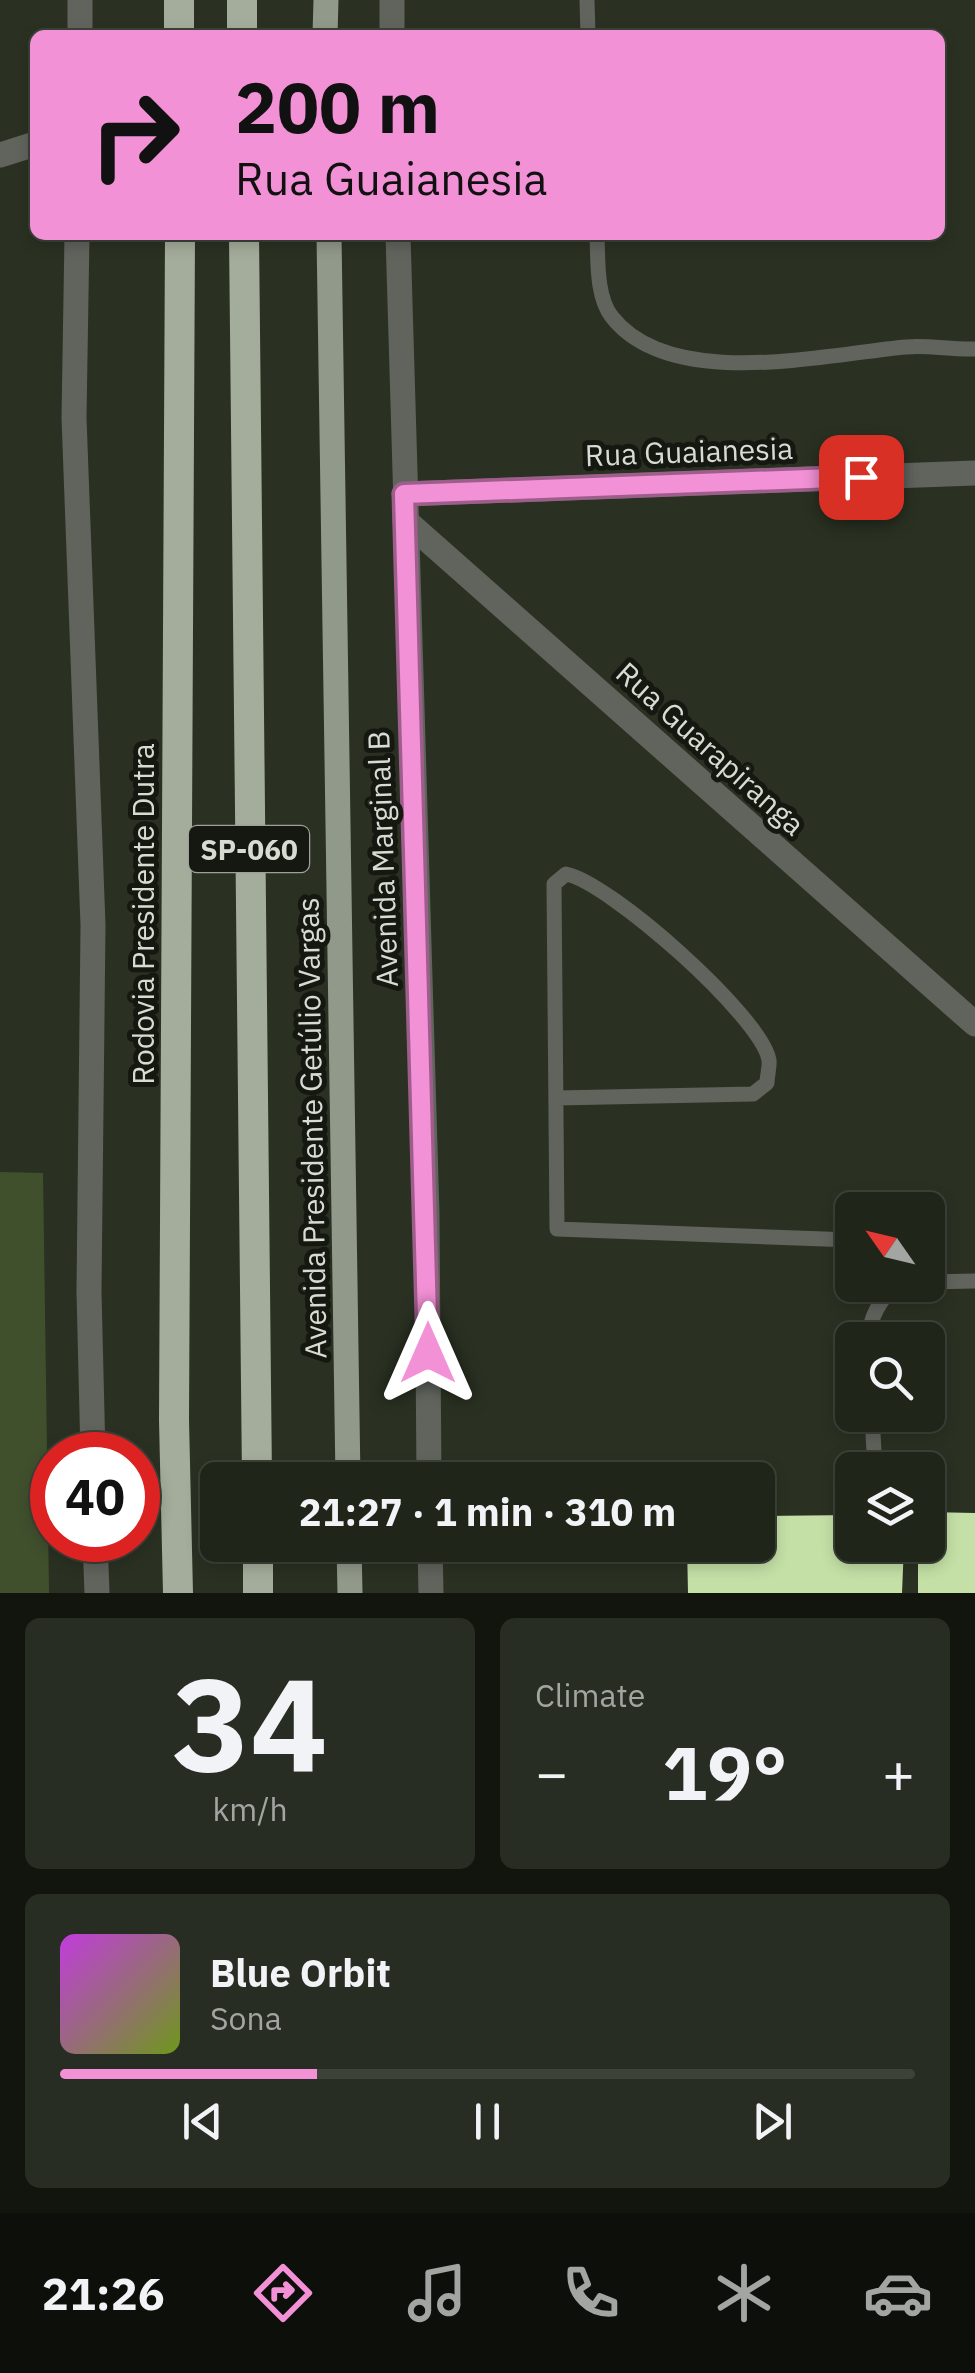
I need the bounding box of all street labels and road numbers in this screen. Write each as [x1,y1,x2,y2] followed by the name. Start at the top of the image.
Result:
[584,428,794,474] street label: Rua Guaianesia
[608,653,814,843] street label: Rua Guarapiranga
[358,730,406,988] street label: Avenida Marginal B
[123,743,162,1085] street label: Rodovia Presidente Dutra
[189,826,309,872] road number: SP-060
[287,897,335,1359] street label: Avenida Presidente Getúlio Vargas

